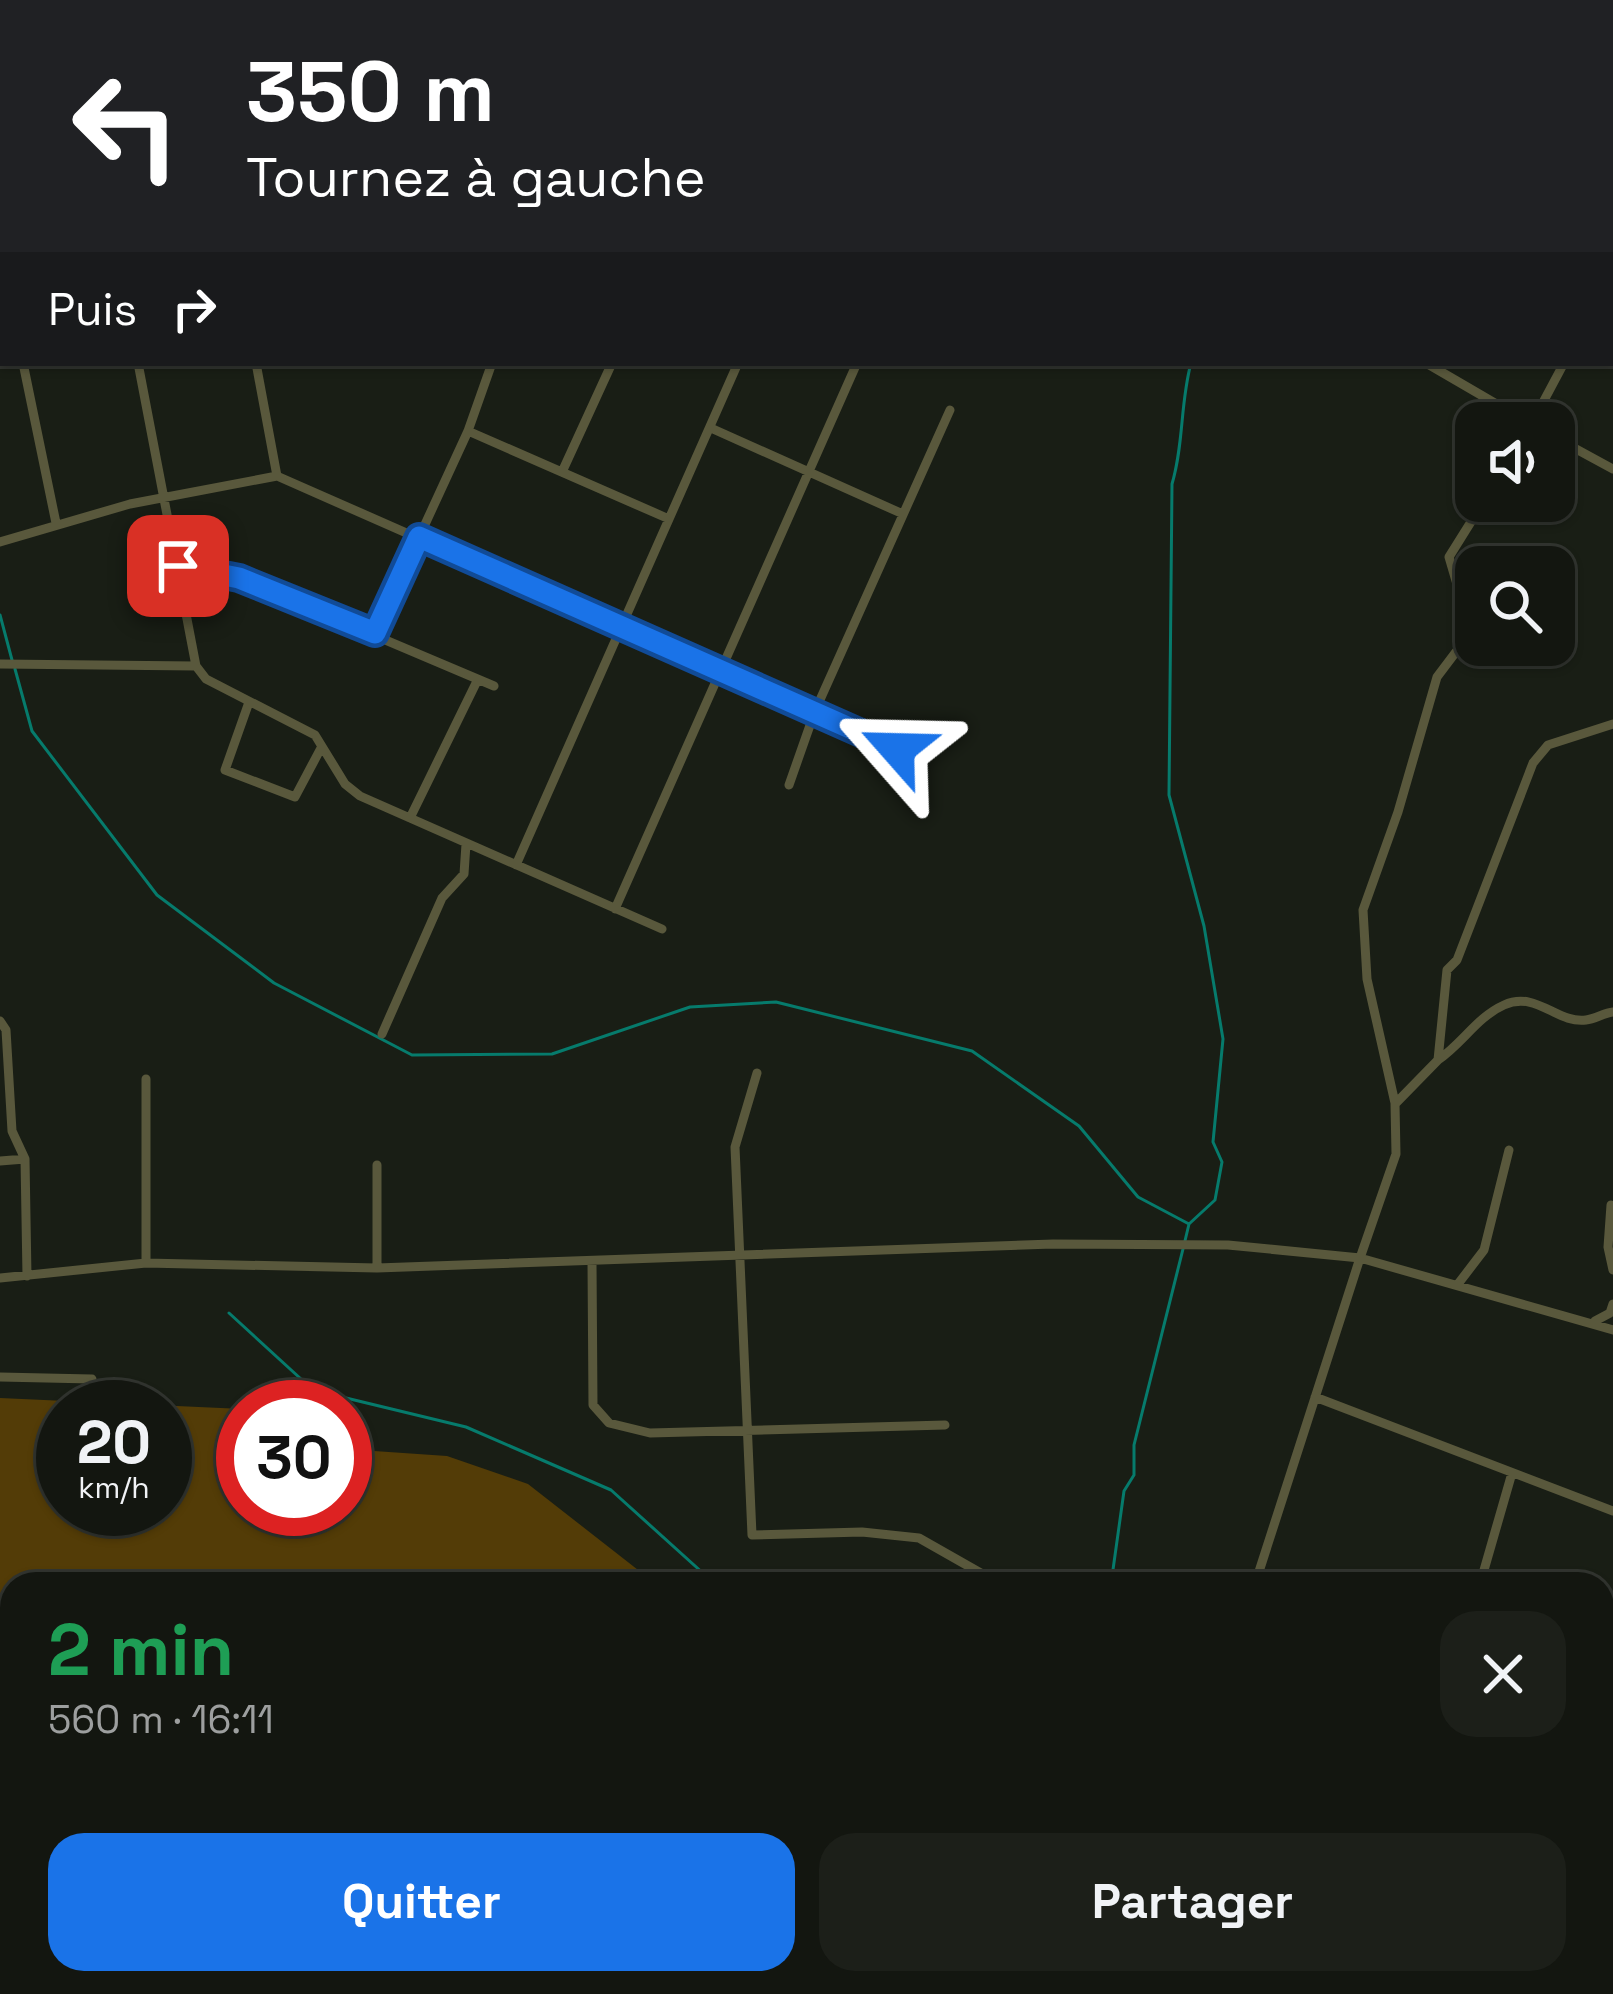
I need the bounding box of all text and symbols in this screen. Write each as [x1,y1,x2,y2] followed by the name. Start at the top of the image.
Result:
[246,38,495,146] text: 350 m
[48,48,204,204] icon: left
[246,143,706,212] text: Tournez à gauche
[161,276,227,342] icon: right
[48,281,137,338] text: Puis
[1455,402,1575,666] map controls
[1455,402,1575,522] button: sound
[127,515,229,617] pin
[145,533,211,599] icon: arrive
[1455,546,1575,666] button: search
[834,686,960,812] position arrow
[216,1380,372,1536] speed limit sign: 30
[77,1404,151,1481] text: 20
[78,1468,150,1507] text: km/h
[48,1604,234,1696] text: 2 min
[1440,1611,1566,1737] button: close
[48,1695,274,1744] text: 560 m · 16:11
[48,1833,795,1971] button: Quitter
[819,1833,1566,1971] button: Partager

